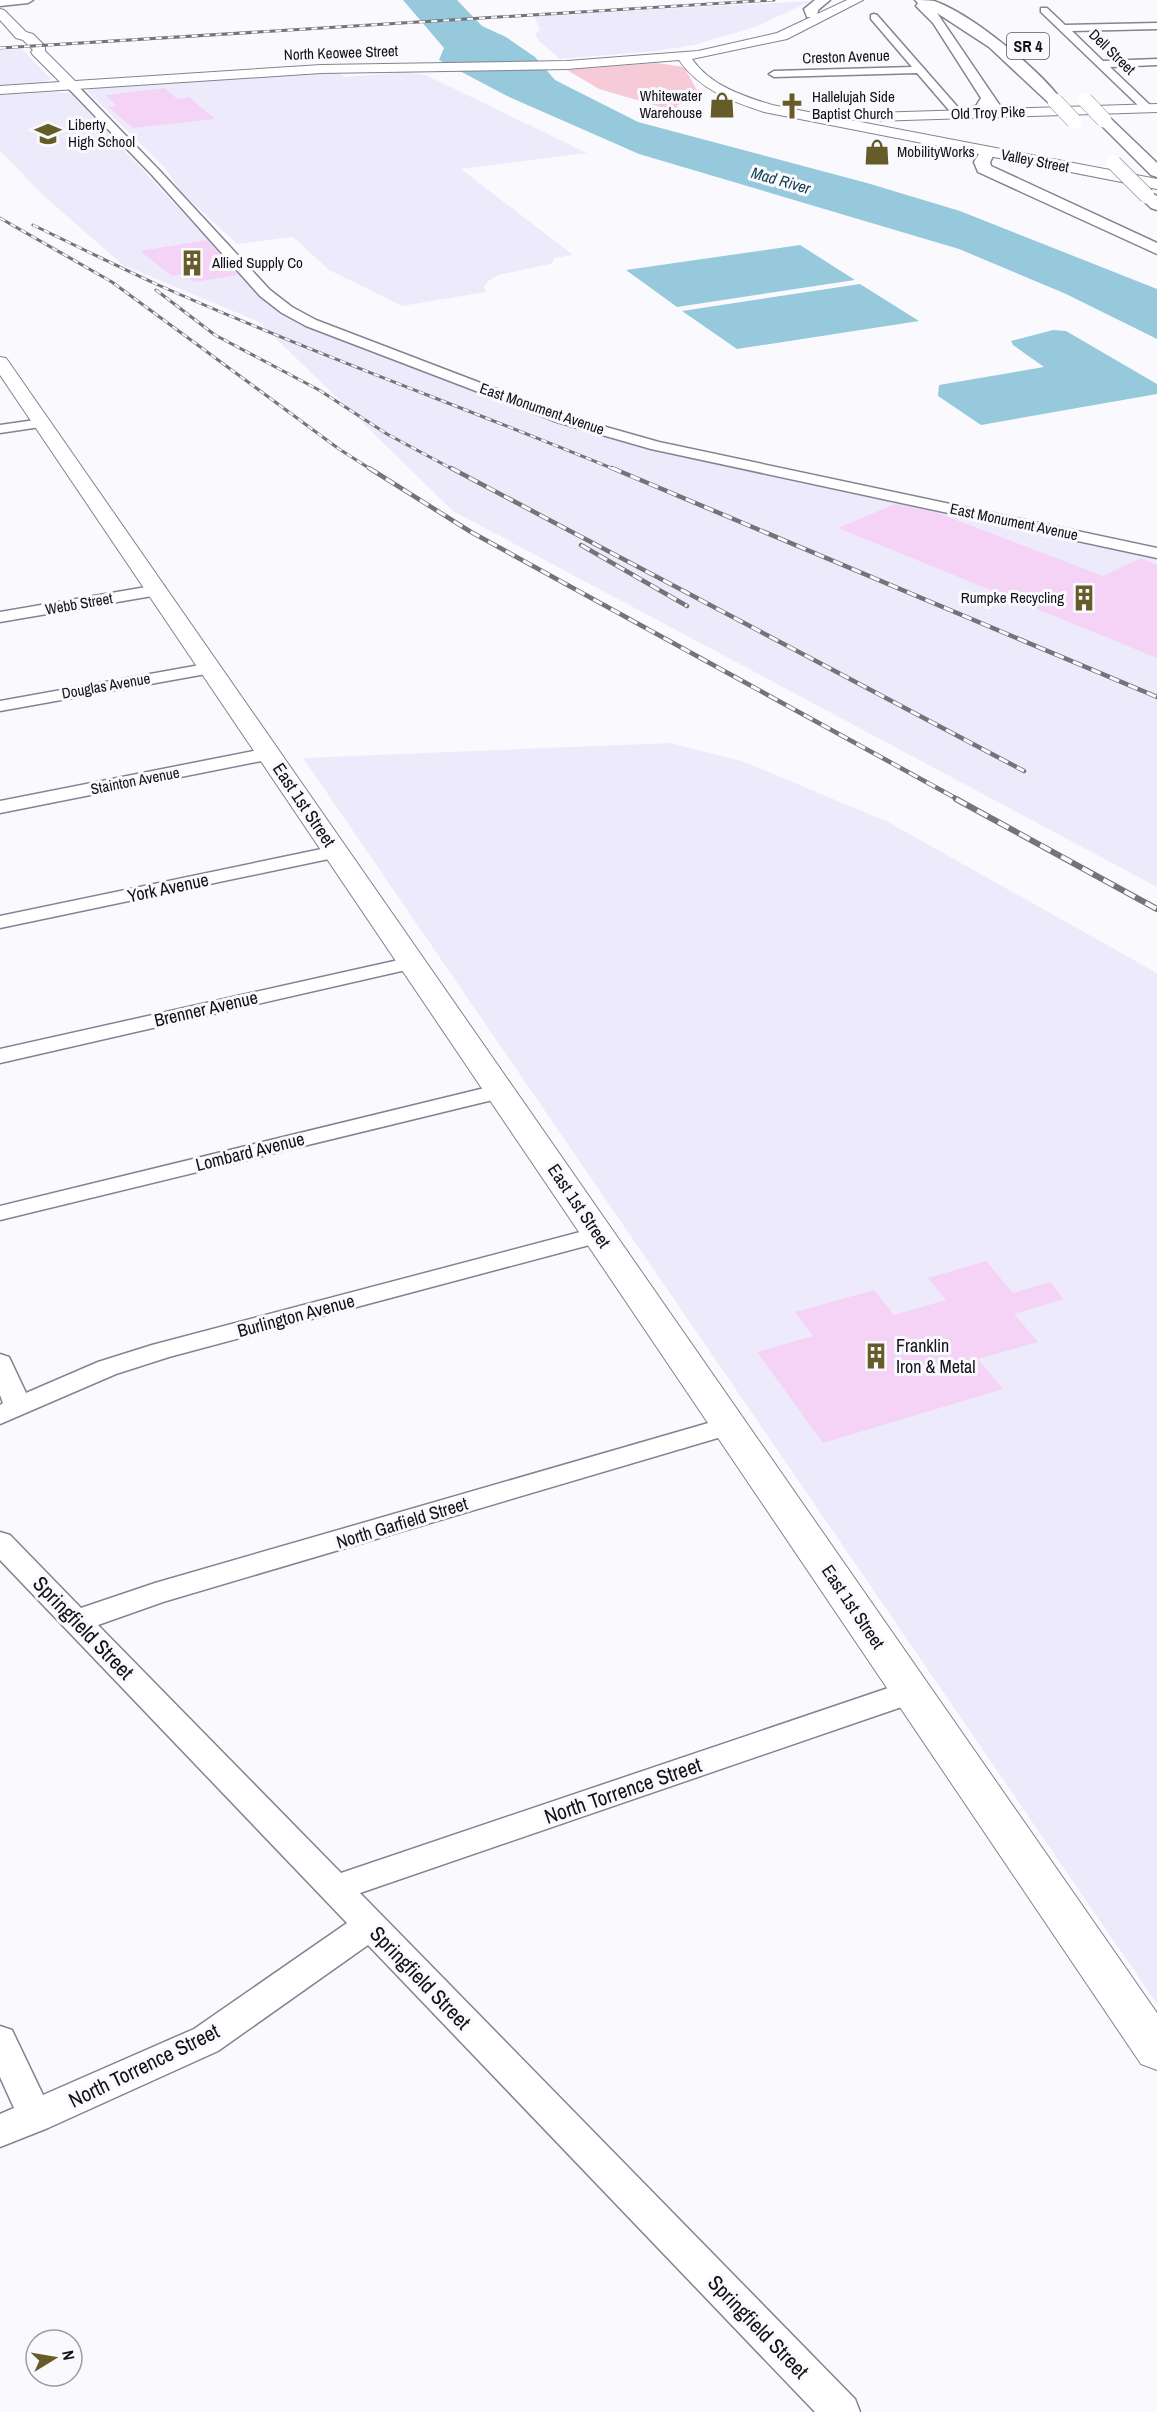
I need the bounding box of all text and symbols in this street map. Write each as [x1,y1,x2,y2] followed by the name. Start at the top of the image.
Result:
[1084,24,1141,80] street label: Dell Street
[1007,33,1049,59] road number: SR 4
[284,40,399,65] street label: North Keowee Street
[802,44,890,69] street label: Creston Avenue
[640,85,702,123] place label: Whitewater Warehouse
[812,86,895,124] place label: Hallelujah Side Baptist Church
[707,90,737,120] shop icon: Whitewater Warehouse
[777,91,807,121] church icon: Hallelujah Side Baptist Church
[950,101,1026,124] street label: Old Troy Pike
[68,114,135,152] place label: Liberty High School
[33,119,63,149] school or university icon: Liberty High School
[862,137,892,167] shop icon: MobilityWorks
[897,141,975,162] place label: MobilityWorks
[999,144,1071,177] street label: Valley Street
[749,161,814,199] water label: Mad River
[177,248,207,278] building icon: Allied Supply Co
[211,252,303,273] place label: Allied Supply Co
[477,377,607,440] street label: East Monument Avenue
[948,498,1080,545] street label: East Monument Avenue
[1069,583,1099,613] building icon: Rumpke Recycling
[44,587,115,620] street label: Webb Street
[961,587,1064,608] place label: Rumpke Recycling
[60,667,152,704] street label: Douglas Avenue
[267,758,342,852] street label: East 1st Street
[89,762,181,799] street label: Stainton Avenue
[125,867,211,908] street label: York Avenue
[152,984,260,1033] street label: Brenner Avenue
[193,1126,307,1177] street label: Lombard Avenue
[542,1159,617,1253] street label: East 1st Street
[234,1288,357,1343] street label: Burlington Avenue
[896,1333,976,1379] place label: Franklin Iron & Metal
[861,1341,891,1371] building icon: Franklin Iron & Metal
[333,1491,471,1554] street label: North Garfield Street
[816,1560,891,1654] street label: East 1st Street
[26,1569,140,1686] street label: Springfield Street
[540,1750,705,1831] street label: North Torrence Street
[363,1919,477,2036] street label: Springfield Street
[64,2016,224,2115] street label: North Torrence Street
[701,2268,815,2385] street label: Springfield Street
[24,2328,84,2388] north arrow
[57,2348,80,2362] text: N

